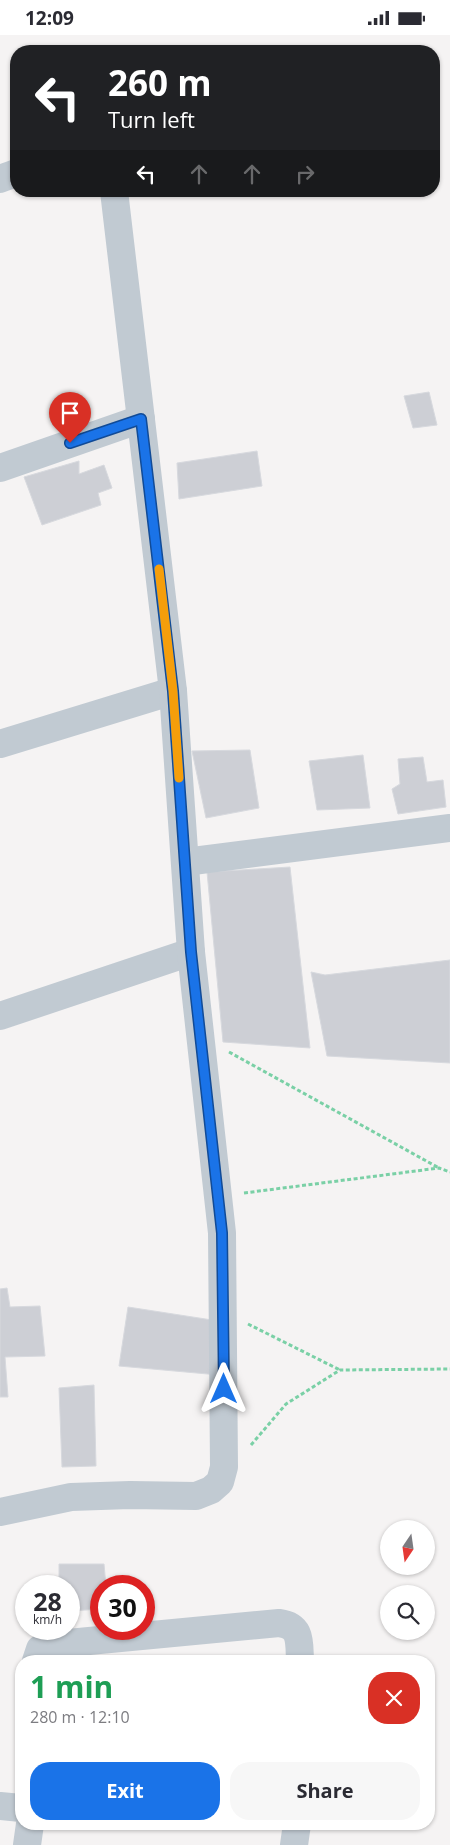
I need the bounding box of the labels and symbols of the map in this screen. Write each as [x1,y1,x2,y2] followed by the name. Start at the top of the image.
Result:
[49,392,91,443] pin
[197,1362,249,1414] position arrow
[380,1520,435,1575] north arrow
[90,1575,155,1640] speed limit sign: 30

